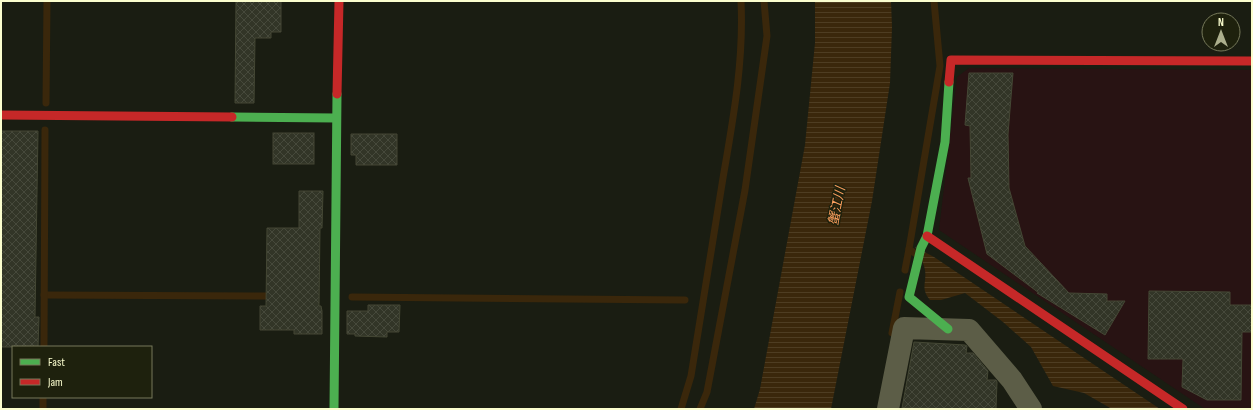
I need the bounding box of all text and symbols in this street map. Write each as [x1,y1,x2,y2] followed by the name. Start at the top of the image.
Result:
[1201,12,1241,52] north arrow
[1218,16,1224,29] text: N
[825,183,849,227] water label: 蟹江川
[12,346,152,398] legend
[48,355,65,370] text: Fast
[47,375,63,390] text: Jam

